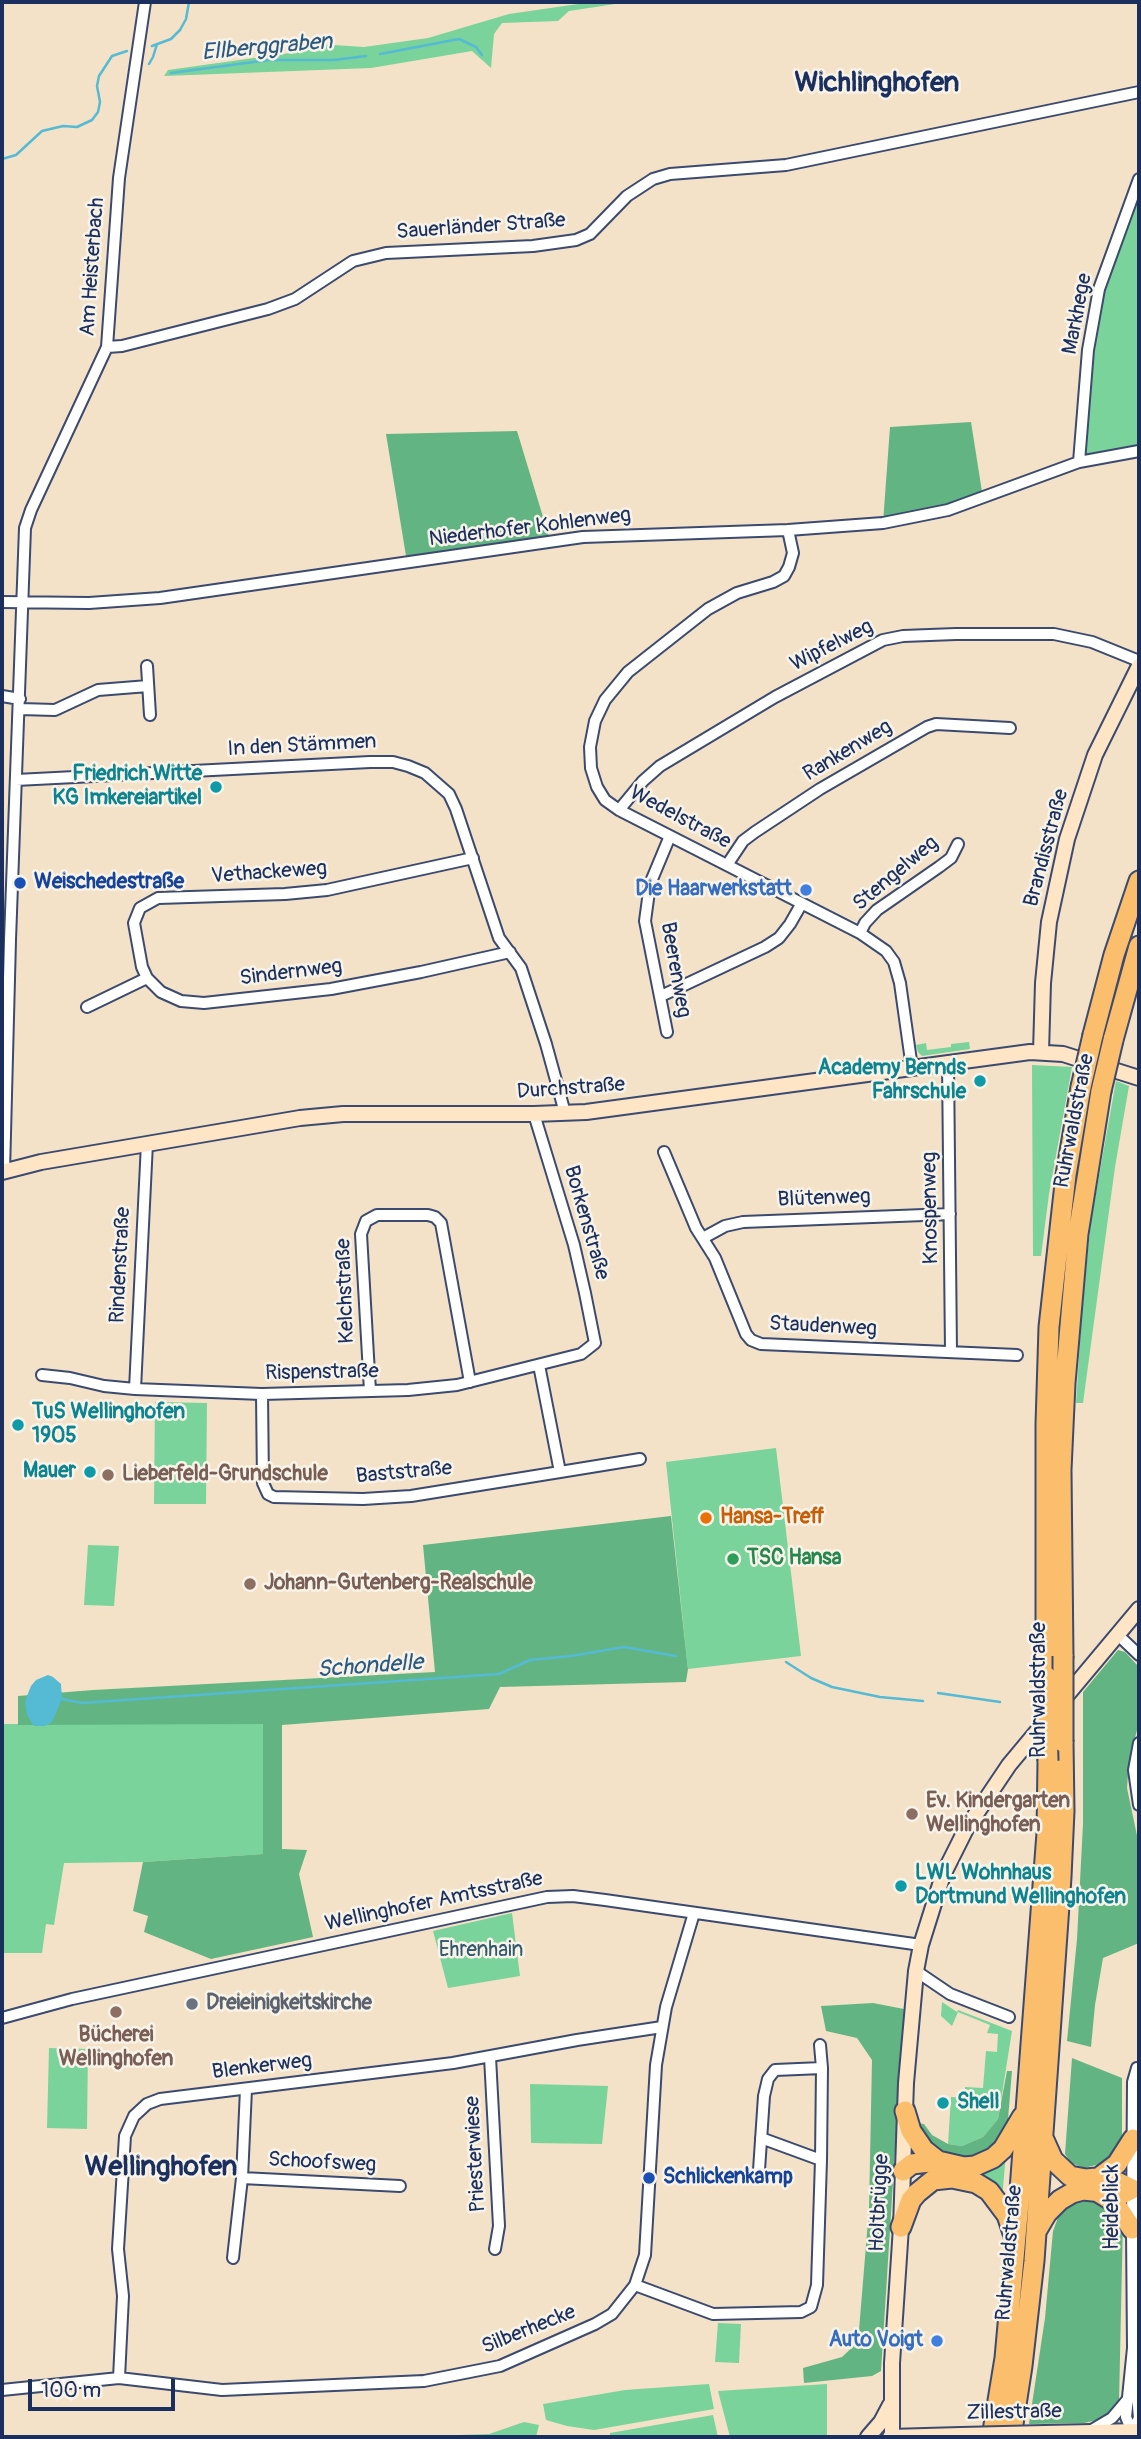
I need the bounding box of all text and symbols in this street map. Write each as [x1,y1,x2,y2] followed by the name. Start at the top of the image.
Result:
[201,29,333,67] water label: Ellberggraben
[795,67,959,101] district label: Wichlinghofen
[76,197,110,337] street label: Am Heisterbach
[396,209,566,245] street label: Sauerländer Straße
[1058,271,1098,357] street label: Markhege
[428,503,632,553] street label: Niederhofer Kohlenweg
[786,615,878,677] street label: Wipfelweg
[799,715,897,787] street label: Rankenweg
[227,730,377,762] street label: In den Stämmen
[52,762,202,812] place label: Friedrich Witte KG Imkereiartikel
[208,779,224,795] marker: Friedrich Witte KG Imkereiartikel
[625,781,735,855] street label: Wedelstraße
[1019,786,1075,910] street label: Brandisstraße
[848,831,944,917] street label: Stengelweg
[210,856,328,890] street label: Vethackeweg
[34,870,184,896] place label: Weischedestraße
[12,875,28,891] marker: Weischedestraße
[635,877,792,903] place label: Die Haarwerkstatt
[798,882,814,898] marker: Die Haarwerkstatt
[654,920,696,1020] street label: Beerenweg
[238,954,344,992] street label: Sindernweg
[1050,1052,1100,1190] street label: Ruhrwaldstraße
[818,1056,966,1106] place label: Academy Bernds Fahrschule
[516,1073,626,1105] street label: Durchstraße
[972,1073,988,1089] marker: Academy Bernds Fahrschule
[917,1152,945,1264] street label: Knospenweg
[558,1163,614,1283] street label: Borkenstraße
[777,1185,871,1213] street label: Blütenweg
[105,1206,137,1324] street label: Rindenstraße
[332,1238,360,1344] street label: Kelchstraße
[768,1312,878,1342] street label: Staudenweg
[265,1359,379,1387] street label: Rispenstraße
[32,1400,185,1450] place label: TuS Wellinghofen 1905
[10,1417,26,1433] marker: TuS Wellinghofen 1905
[355,1456,453,1490] street label: Baststraße
[23,1459,76,1485] place label: Mauer
[122,1462,328,1488] place label: Lieberfeld-Grundschule
[82,1464,98,1480] marker: Mauer
[100,1467,116,1483] marker: Lieberfeld-Grundschule
[720,1505,824,1531] place label: Hansa-Treff
[698,1510,714,1526] marker: Hansa-Treff
[747,1546,841,1572] place label: TSC Hansa
[725,1551,741,1567] marker: TSC Hansa
[264,1571,533,1597] place label: Johann-Gutenberg-Realschule
[242,1576,258,1592] marker: Johann-Gutenberg-Realschule
[1027,1622,1053,1758] street label: Ruhrwaldstraße
[316,1650,424,1684] water label: Schondelle
[926,1789,1070,1839] place label: Ev. Kindergarten Wellinghofen
[904,1806,920,1822] marker: Ev. Kindergarten Wellinghofen
[915,1861,1126,1911] place label: LWL Wohnhaus Dortmund Wellinghofen
[323,1867,545,1937] street label: Wellinghofer Amtsstraße
[893,1878,909,1894] marker: LWL Wohnhaus Dortmund Wellinghofen
[439,1938,523,1964] park label: Ehrenhain
[206,1991,372,2017] place label: Dreieinigkeitskirche
[184,1996,200,2012] marker: Dreieinigkeitskirche
[108,2004,124,2020] marker: Bücherei Wellinghofen
[59,2023,173,2073] place label: Bücherei Wellinghofen
[211,2048,313,2086] street label: Blenkerweg
[957,2090,999,2116] place label: Shell
[460,2095,492,2213] street label: Priesterwiese
[935,2095,951,2111] marker: Shell
[267,2148,377,2178] street label: Schoofsweg
[85,2151,237,2185] district label: Wellinghofen
[865,2153,895,2253] street label: Holtbrügge
[1100,2164,1126,2250] street label: Heideblick
[663,2165,793,2191] place label: Schlickenkamp
[641,2170,657,2186] marker: Schlickenkamp
[992,2184,1028,2322] street label: Ruhrwaldstraße
[478,2300,580,2360] street label: Silberhecke
[829,2328,923,2354] place label: Auto Voigt
[929,2333,945,2349] marker: Auto Voigt
[32,2366,178,2410] scale bar
[41,2377,101,2404] text: 100 m
[966,2400,1062,2426] street label: Zillestraße

